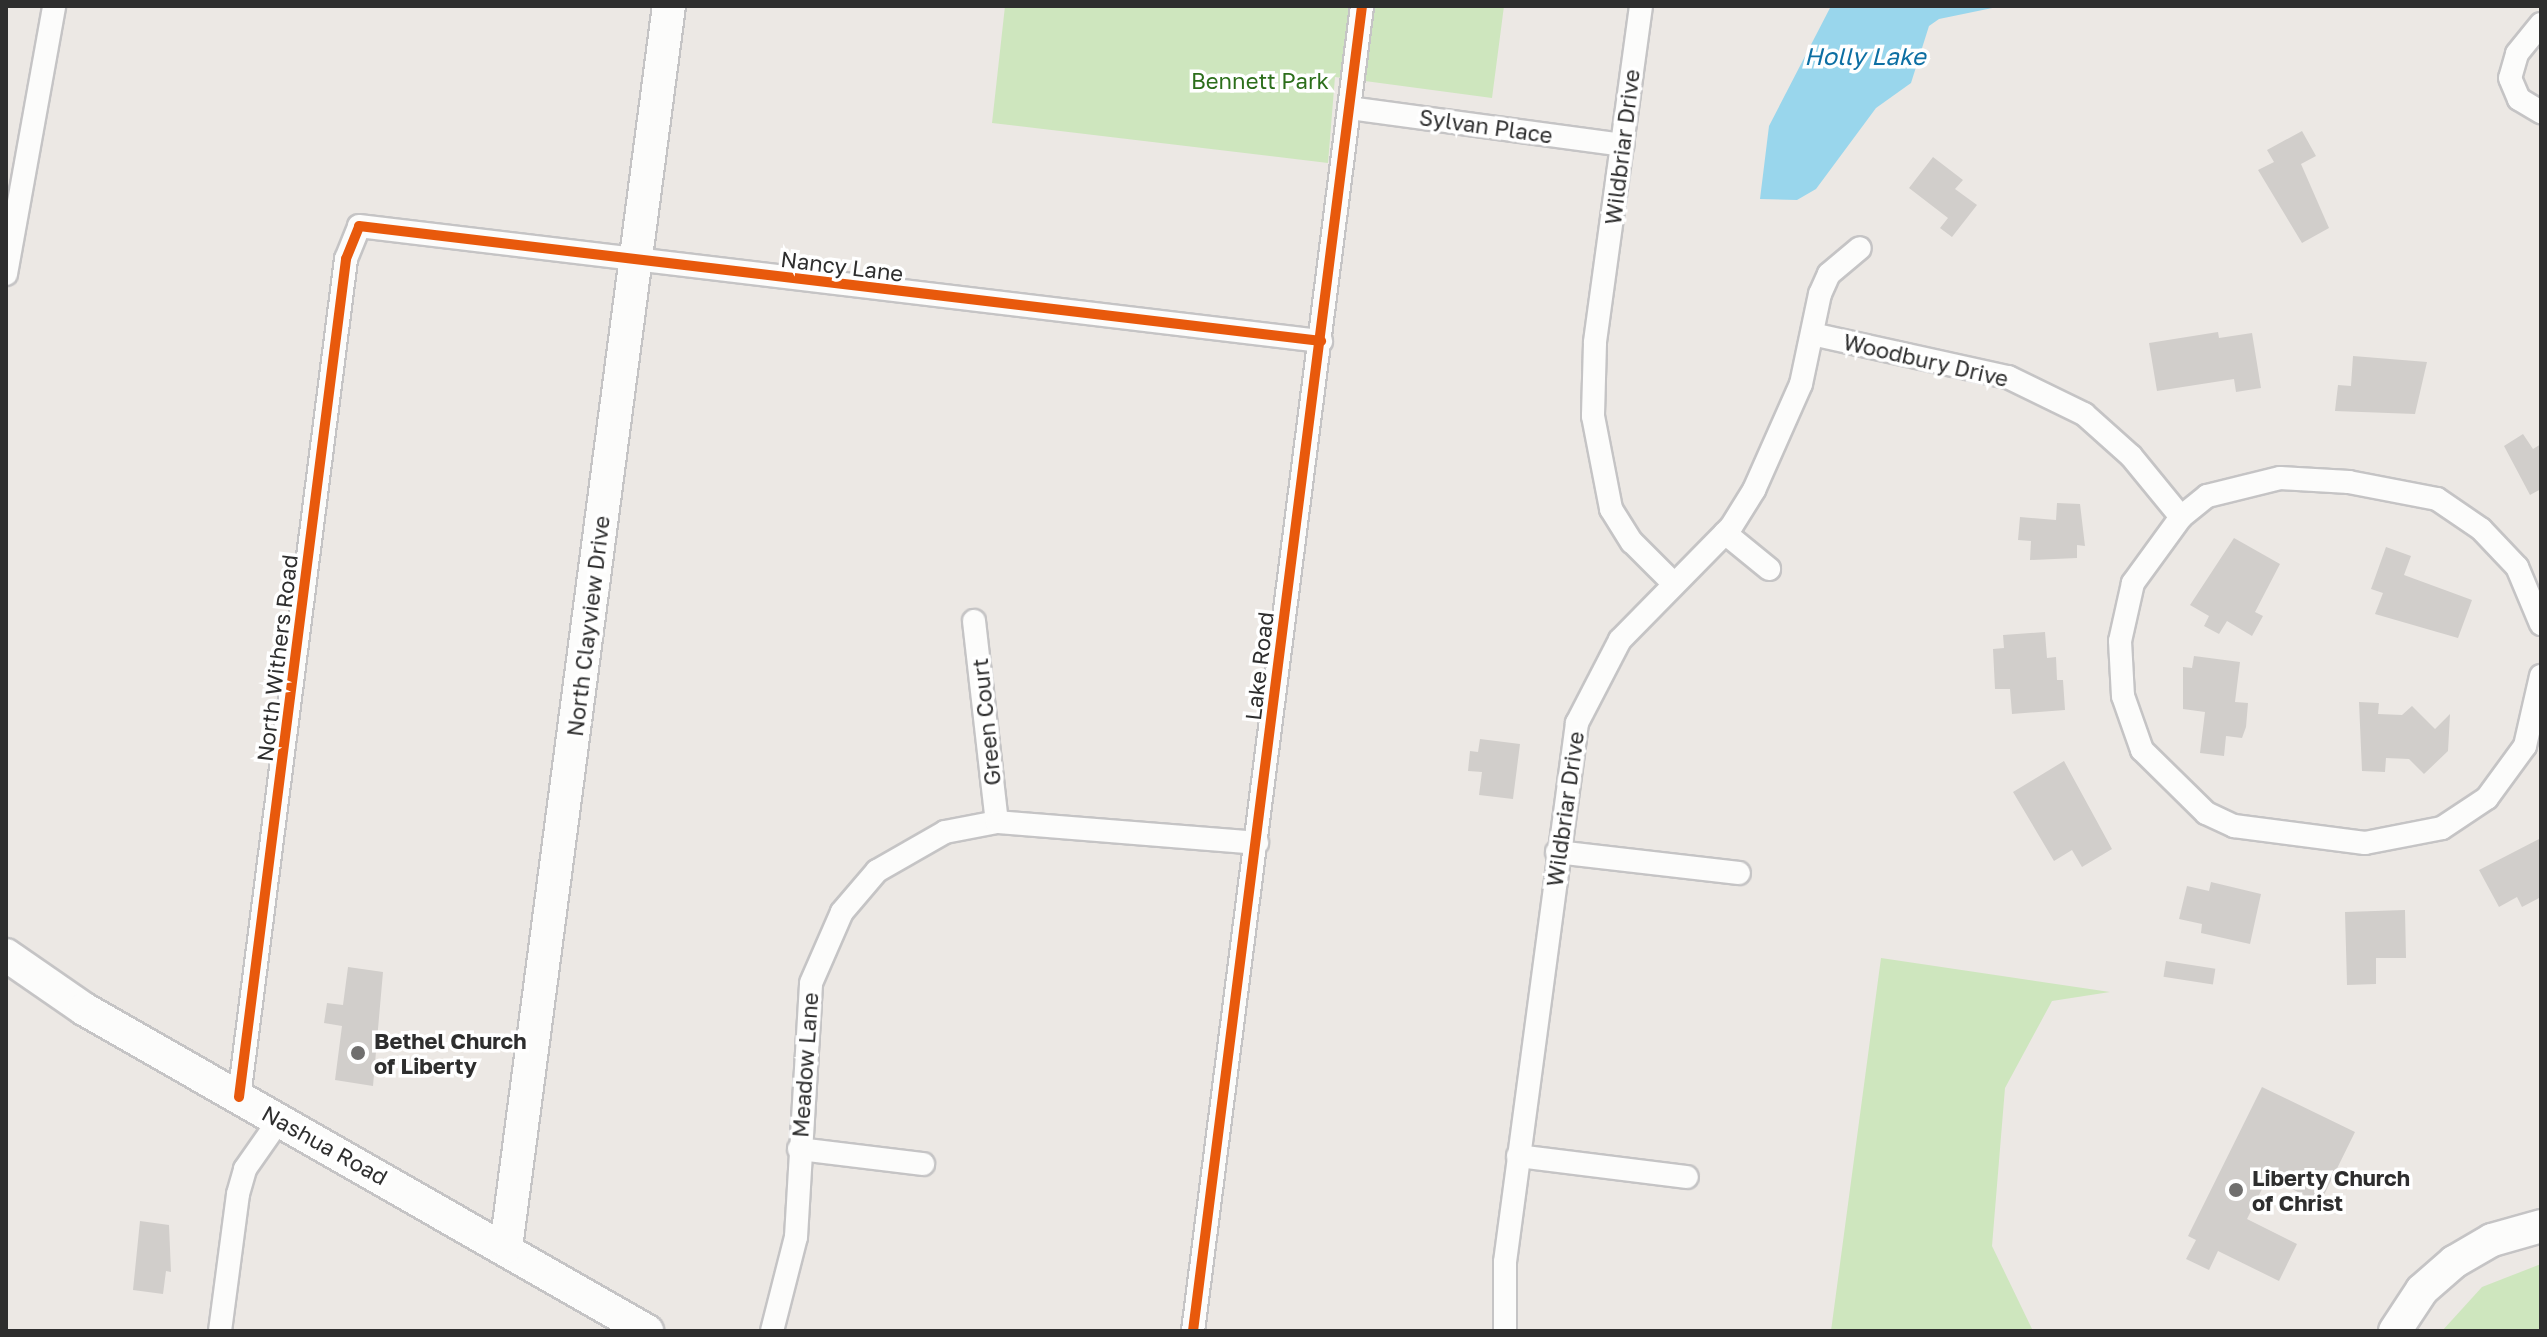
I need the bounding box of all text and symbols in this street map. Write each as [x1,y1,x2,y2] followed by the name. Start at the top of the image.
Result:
[1804,42,1926,70] water label: Holly Lake
[1191,68,1329,94] park label: Bennett Park
[1599,68,1645,226] street label: Wildbriar Drive
[1418,104,1554,148] street label: Sylvan Place
[779,245,905,287] street label: Nancy Lane
[1841,328,2011,392] street label: Woodbury Drive
[561,514,615,738] street label: North Clayview Drive
[251,553,303,763] street label: North Withers Road
[1239,610,1279,722] street label: Lake Road
[966,657,1006,787] street label: Green Court
[1541,730,1589,888] street label: Wildbriar Drive
[787,992,823,1138] street label: Meadow Lane
[374,1027,527,1078] place label: Bethel Church of Liberty
[349,1044,367,1062] marker: Bethel Church of Liberty
[258,1100,392,1190] street label: Nashua Road
[2252,1164,2410,1216] place label: Liberty Church of Christ
[2227,1181,2245,1199] marker: Liberty Church of Christ

